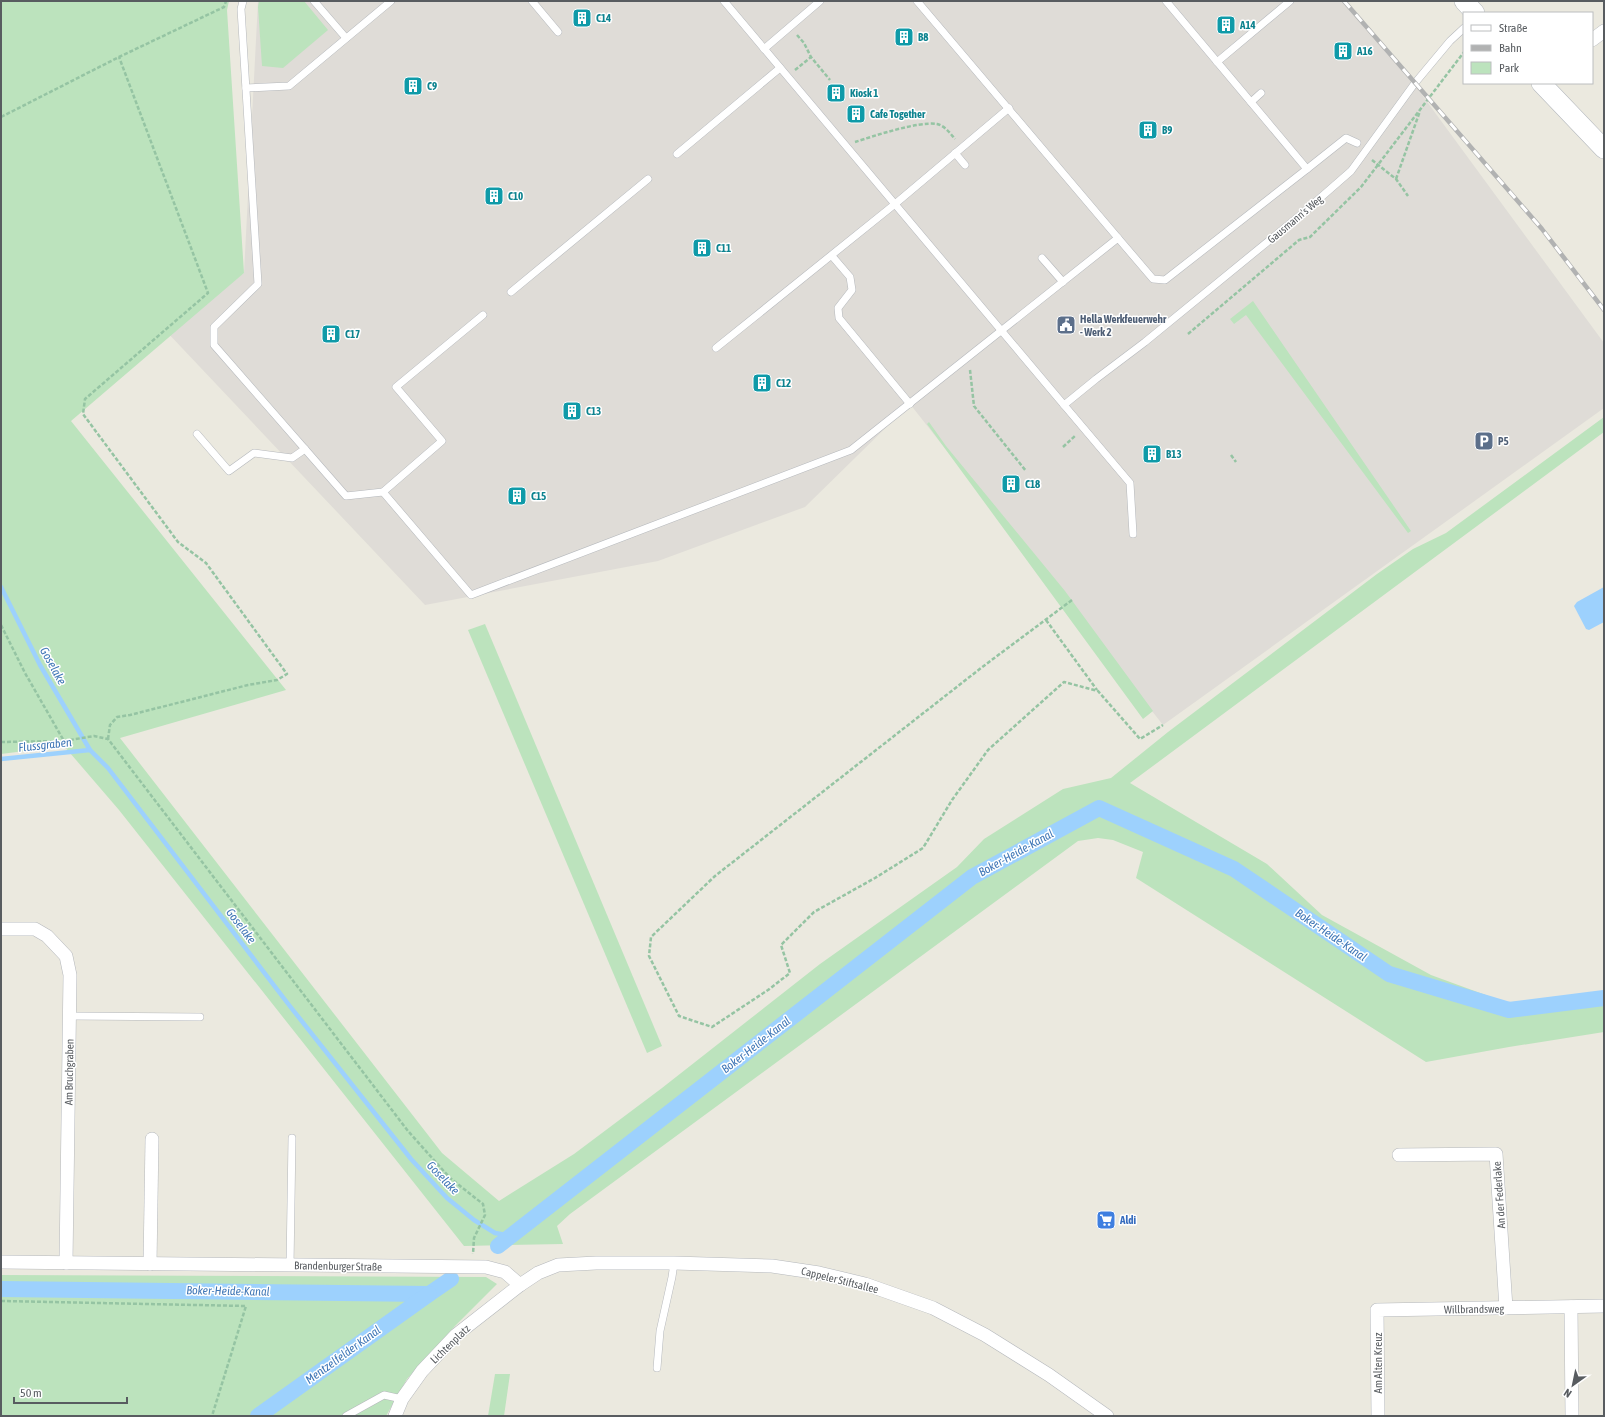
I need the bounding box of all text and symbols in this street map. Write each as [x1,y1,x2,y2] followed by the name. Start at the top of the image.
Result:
[571,7,593,29] building icon: C14
[596,12,611,24] place label: C14
[1463,12,1593,84] legend
[1215,14,1237,36] building icon: A14
[1239,19,1256,31] place label: A14
[1499,21,1527,35] text: Straße
[893,26,915,48] building icon: B8
[918,31,928,43] place label: B8
[1332,40,1354,62] building icon: A16
[1499,41,1522,55] text: Bahn
[1356,45,1373,57] place label: A16
[1499,61,1520,75] text: Park
[402,75,424,97] building icon: C9
[427,80,437,92] place label: C9
[825,82,847,104] building icon: Kiosk 1
[850,87,879,99] place label: Kiosk 1
[845,103,867,125] building icon: Cafe Together
[870,108,926,120] place label: Cafe Together
[1137,119,1159,141] building icon: B9
[1162,124,1172,136] place label: B9
[483,185,505,207] building icon: C10
[508,190,523,202] place label: C10
[1265,192,1325,246] street label: Gausmann's Weg
[691,237,713,259] building icon: C11
[716,242,731,254] place label: C11
[1080,313,1167,338] place label: Hella Werkfeuerwehr - Werk 2
[1055,314,1077,336] public building icon: Hella Werkfeuerwehr - Werk 2
[320,323,342,345] building icon: C17
[345,328,360,340] place label: C17
[751,372,773,394] building icon: C12
[776,377,791,389] place label: C12
[561,400,583,422] building icon: C13
[586,405,601,417] place label: C13
[1473,430,1495,452] parking icon: P5
[1498,435,1509,447] place label: P5
[1141,443,1163,465] building icon: B13
[1166,448,1182,460] place label: B13
[1000,473,1022,495] building icon: C18
[1025,478,1040,490] place label: C18
[506,485,528,507] building icon: C15
[531,490,546,502] place label: C15
[37,645,69,688] water label: Goselake
[18,735,73,755] water label: Flussgraben
[976,827,1056,879] water label: Boker-Heide-Kanal
[223,906,259,947] water label: Goselake
[1292,906,1370,964] water label: Boker-Heide-Kanal
[719,1014,793,1076] water label: Boker-Heide-Kanal
[62,1039,76,1105] street label: Am Bruchgraben
[424,1158,463,1198] water label: Goselake
[1491,1161,1507,1229] street label: An der Federlake
[1095,1209,1117,1231] supermarket icon: Aldi
[1119,1214,1136,1226] place label: Aldi
[294,1259,382,1273] street label: Brandenburger Straße
[800,1265,880,1295] street label: Cappeler Stiftsallee
[186,1283,270,1299] water label: Boker-Heide-Kanal
[1444,1302,1505,1316] street label: Willbrandsweg
[428,1322,472,1366] street label: Lichtenplatz
[303,1323,383,1387] water label: Mentzelfelder Kanal
[1372,1333,1384,1393] street label: Am Alten Kreuz
[1553,1365,1593,1405] north arrow
[14,1379,127,1405] scale bar
[20,1386,42,1400] text: 50 m
[1562,1387,1574,1400] text: N

